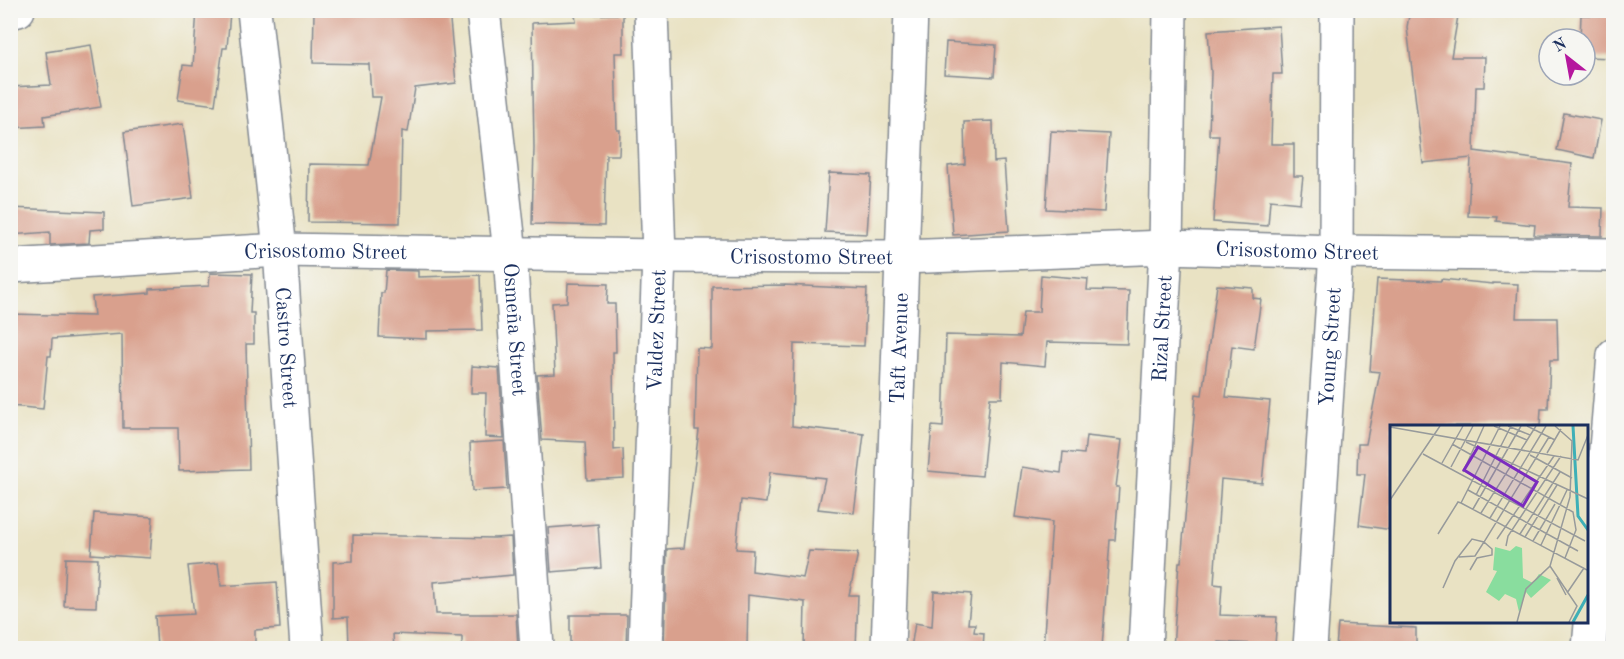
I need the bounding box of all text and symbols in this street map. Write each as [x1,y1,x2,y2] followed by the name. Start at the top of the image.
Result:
[1537,27,1597,87] north arrow
[1551,35,1570,56] text: N
[1215,239,1379,264] street label: Crisostomo Street
[243,241,407,264] street label: Crisostomo Street
[730,247,893,269] street label: Crisostomo Street
[499,262,529,397] street label: Osmeña Street
[645,269,671,392] street label: Valdez Street
[1150,274,1177,383] street label: Rizal Street
[271,286,300,409] street label: Castro Street
[1317,286,1346,407] street label: Young Street
[888,292,913,404] street label: Taft Avenue
[1390,425,1588,623] inset map

